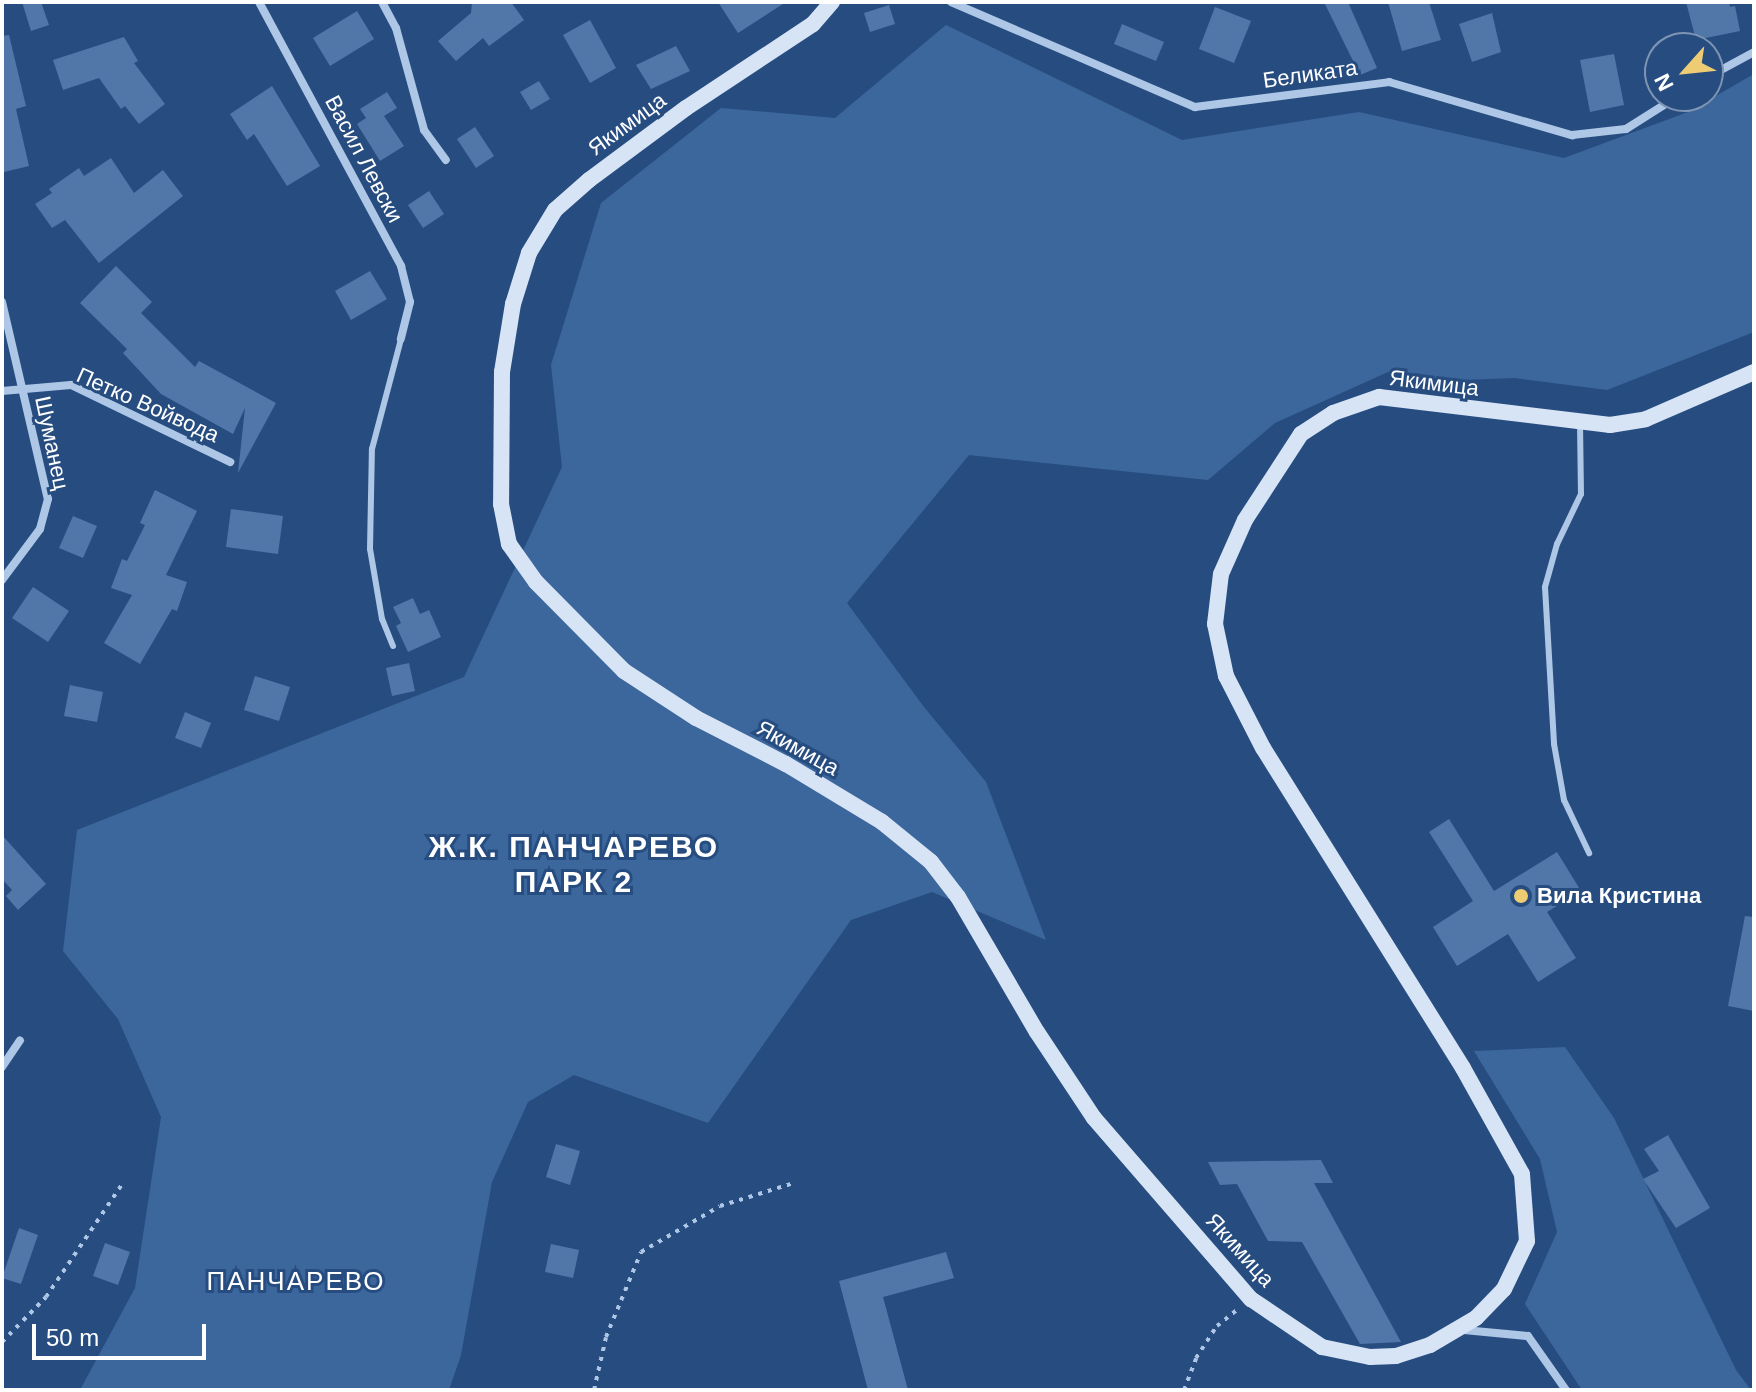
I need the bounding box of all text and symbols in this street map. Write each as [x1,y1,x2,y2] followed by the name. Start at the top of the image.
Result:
[1644,32,1724,112] north arrow
[1261,54,1359,94] street label: Беликата
[1649,69,1679,95] text: N
[583,87,671,161] street label: Якимица
[319,91,409,227] street label: Васил Левски
[73,362,223,448] street label: Петко Войвода
[1388,364,1480,402] street label: Якимица
[29,394,75,492] street label: Шуманец
[752,715,844,781] street label: Якимица
[429,829,719,900] district label: Ж.К. ПАНЧАРЕВО ПАРК 2
[1537,883,1701,909] place label: Вила Кристина
[1512,887,1530,905] marker: Вила Кристина
[1200,1208,1280,1292] street label: Якимица
[207,1266,385,1298] district label: ПАНЧАРЕВО
[36,1308,210,1358] scale bar
[46,1324,99,1351] text: 50 m

